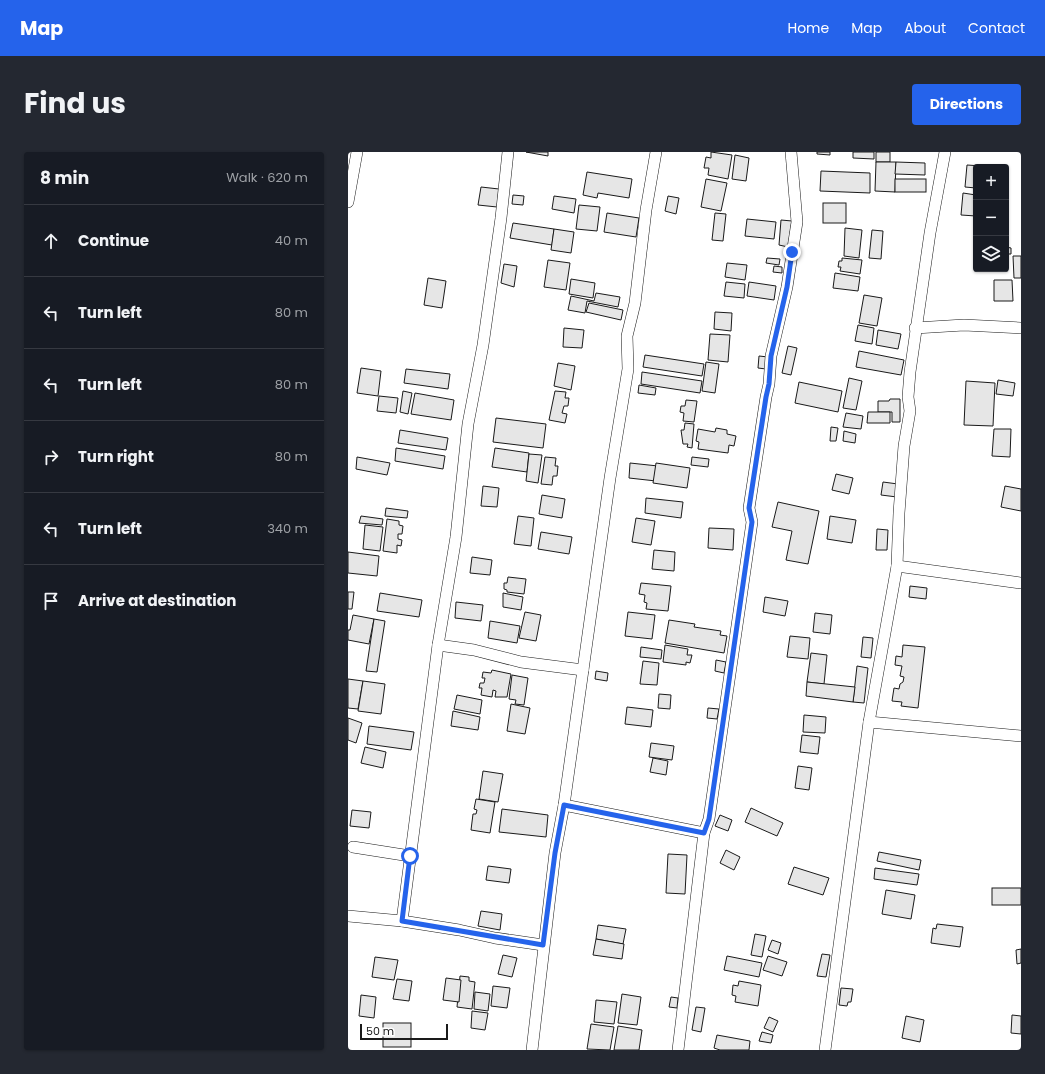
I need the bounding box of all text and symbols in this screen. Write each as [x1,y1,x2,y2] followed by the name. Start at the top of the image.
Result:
[20,15,63,42] text: Map
[787,18,829,38] text: Home
[851,18,882,38] text: Map
[904,18,946,38] text: About
[968,18,1025,38] text: Contact
[24,84,126,123] text: Find us
[912,84,1021,125] button: Directions
[973,164,1009,272] map controls
[973,164,1009,200] button: +
[40,166,89,190] text: 8 min
[226,168,308,187] text: Walk · 620 m
[973,200,1009,236] button: −
[40,230,62,252] icon: ahead
[78,230,149,251] text: Continue
[275,231,308,250] text: 40 m
[973,236,1009,272] button: layers
[783,243,801,261] route end
[40,302,62,324] icon: left
[78,302,142,323] text: Turn left
[275,303,308,322] text: 80 m
[40,374,62,396] icon: left
[78,374,142,395] text: Turn left
[275,375,308,394] text: 80 m
[40,446,62,468] icon: right
[78,446,154,467] text: Turn right
[275,447,308,466] text: 80 m
[40,518,62,540] icon: left
[78,518,142,539] text: Turn left
[267,519,308,538] text: 340 m
[40,590,62,612] icon: arrive
[78,590,236,611] text: Arrive at destination
[401,847,419,865] route start
[360,1022,448,1041] scale bar
[366,1023,394,1039] text: 50 m

